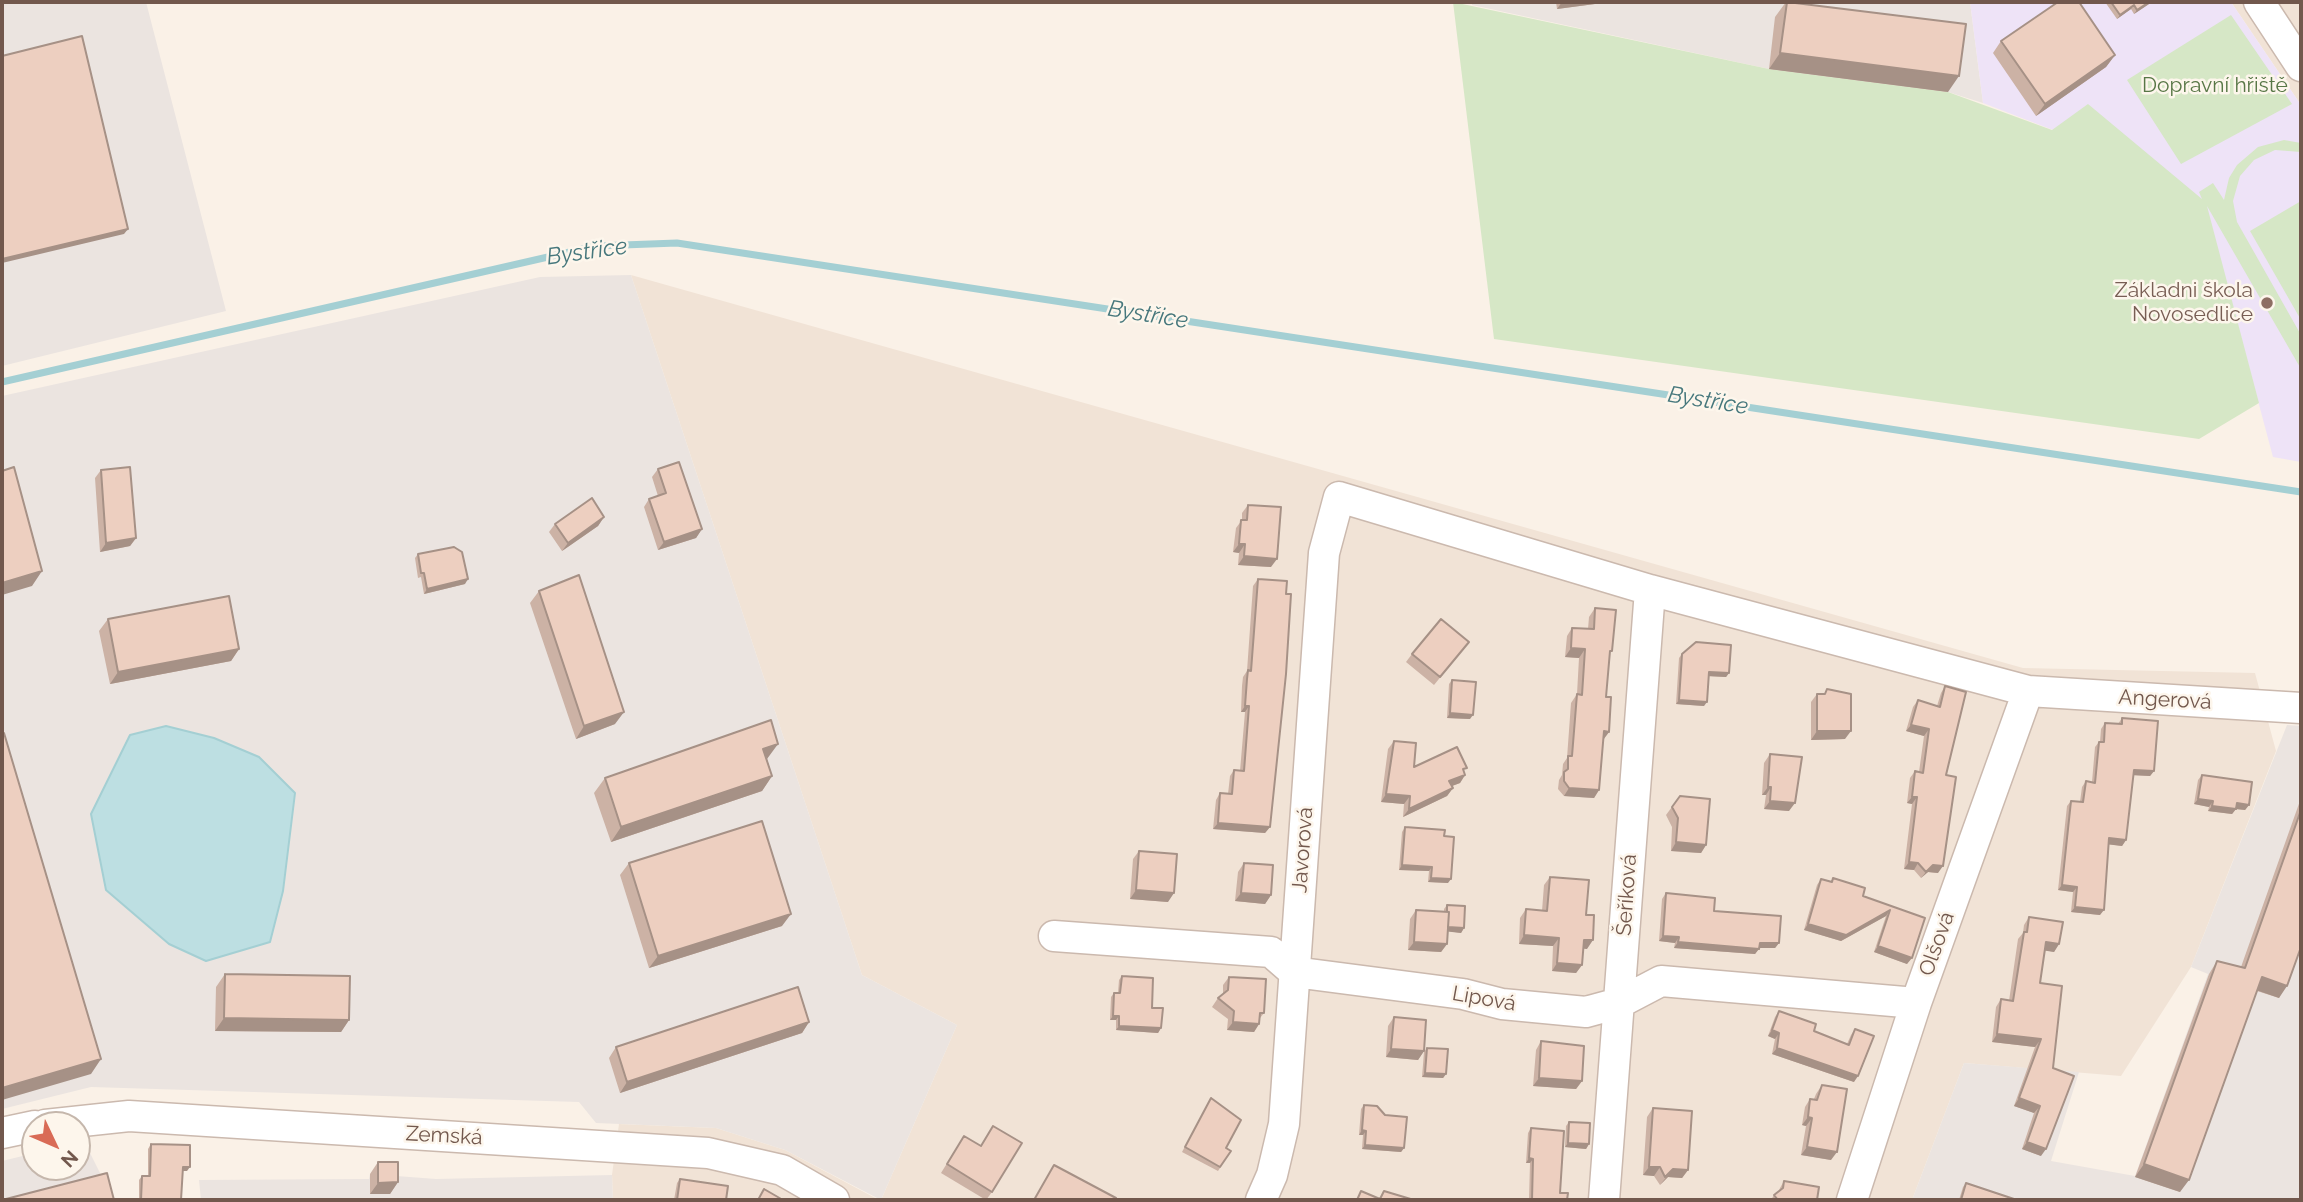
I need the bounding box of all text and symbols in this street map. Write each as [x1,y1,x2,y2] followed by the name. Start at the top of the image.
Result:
[2142,73,2288,99] park label: Dopravní hřiště
[545,233,629,271] water label: Bystřice
[2114,278,2253,328] place label: Základni škola Novosedlice
[1106,295,1190,335] water label: Bystřice
[2259,295,2275,311] marker: Základni škola Novosedlice
[1666,381,1750,421] water label: Bystřice
[2118,685,2212,715] street label: Angerová
[1287,806,1319,894] street label: Javorová
[1612,853,1642,937] street label: Šeříková
[1914,909,1960,979] street label: Olšová
[1450,981,1518,1017] street label: Lipová
[21,1111,91,1181] north arrow
[405,1121,483,1151] street label: Zemská
[57,1146,83,1172] text: N

